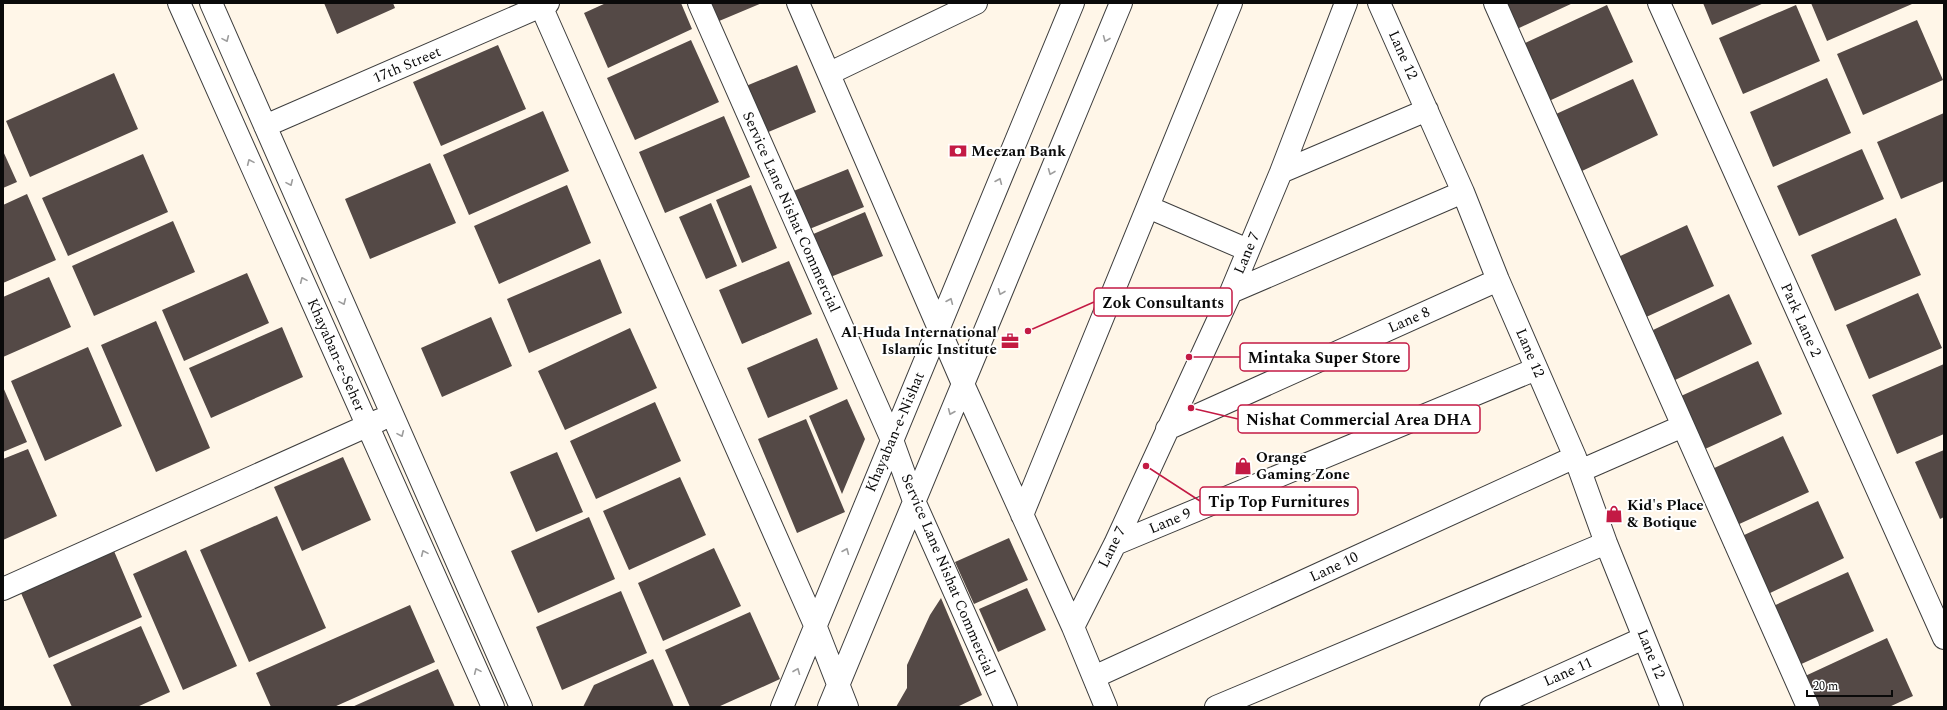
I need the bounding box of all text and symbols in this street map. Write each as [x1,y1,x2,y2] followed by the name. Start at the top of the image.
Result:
[1382,27,1424,83] street label: Lane 12
[222,35,230,42] one-way arrow
[1102,36,1110,43] one-way arrow
[369,40,445,90] street label: 17th Street
[736,108,846,316] street label: Service Lane Nishat Commercial
[971,140,1066,163] place label: Meezan Bank
[948,141,968,161] bank icon: Meezan Bank
[247,158,255,166] one-way arrow
[1047,169,1055,176] one-way arrow
[995,178,1003,185] one-way arrow
[285,179,293,187] one-way arrow
[1228,228,1266,278] street label: Lane 7
[300,277,308,285] one-way arrow
[1774,279,1828,361] street label: Park Lane 2
[998,288,1006,296] one-way arrow
[1094,288,1232,316] callout: Zok Consultants
[1102,291,1224,315] text: Zok Consultants
[301,295,371,415] street label: Khayaban-e-Seher
[945,298,953,305] one-way arrow
[338,299,346,306] one-way arrow
[1384,301,1434,339] street label: Lane 8
[841,321,997,361] place label: Al-Huda International Islamic Institute
[1509,325,1551,381] street label: Lane 12
[1000,331,1020,351] office icon: Al-Huda International Islamic Institute
[1240,343,1409,371] callout: Mintaka Super Store
[1247,346,1401,370] text: Mintaka Super Store
[859,368,931,496] street label: Khayaban-e-Nishat
[1238,405,1480,433] callout: Nishat Commercial Area DHA
[948,408,956,416] one-way arrow
[1246,408,1473,432] text: Nishat Commercial Area DHA
[396,430,404,437] one-way arrow
[1256,446,1350,486] place label: Orange Gaming Zone
[1233,456,1253,476] shop icon: Orange Gaming Zone
[895,470,1001,680] street label: Service Lane Nishat Commercial
[1200,487,1358,515] callout: Tip Top Furnitures
[1208,490,1350,514] text: Tip Top Furnitures
[1627,494,1704,534] place label: Kid's Place & Botique
[1145,502,1195,540] street label: Lane 9
[1604,504,1624,524] shop icon: Kid's Place & Botique
[1092,522,1132,572] street label: Lane 7
[1306,546,1362,588] street label: Lane 10
[841,547,849,555] one-way arrow
[421,549,429,557] one-way arrow
[1631,626,1671,682] street label: Lane 12
[1540,651,1596,693] street label: Lane 11
[792,667,800,674] one-way arrow
[474,668,482,676] one-way arrow
[1807,672,1892,698] scale bar
[1813,677,1838,696] text: 20 m

